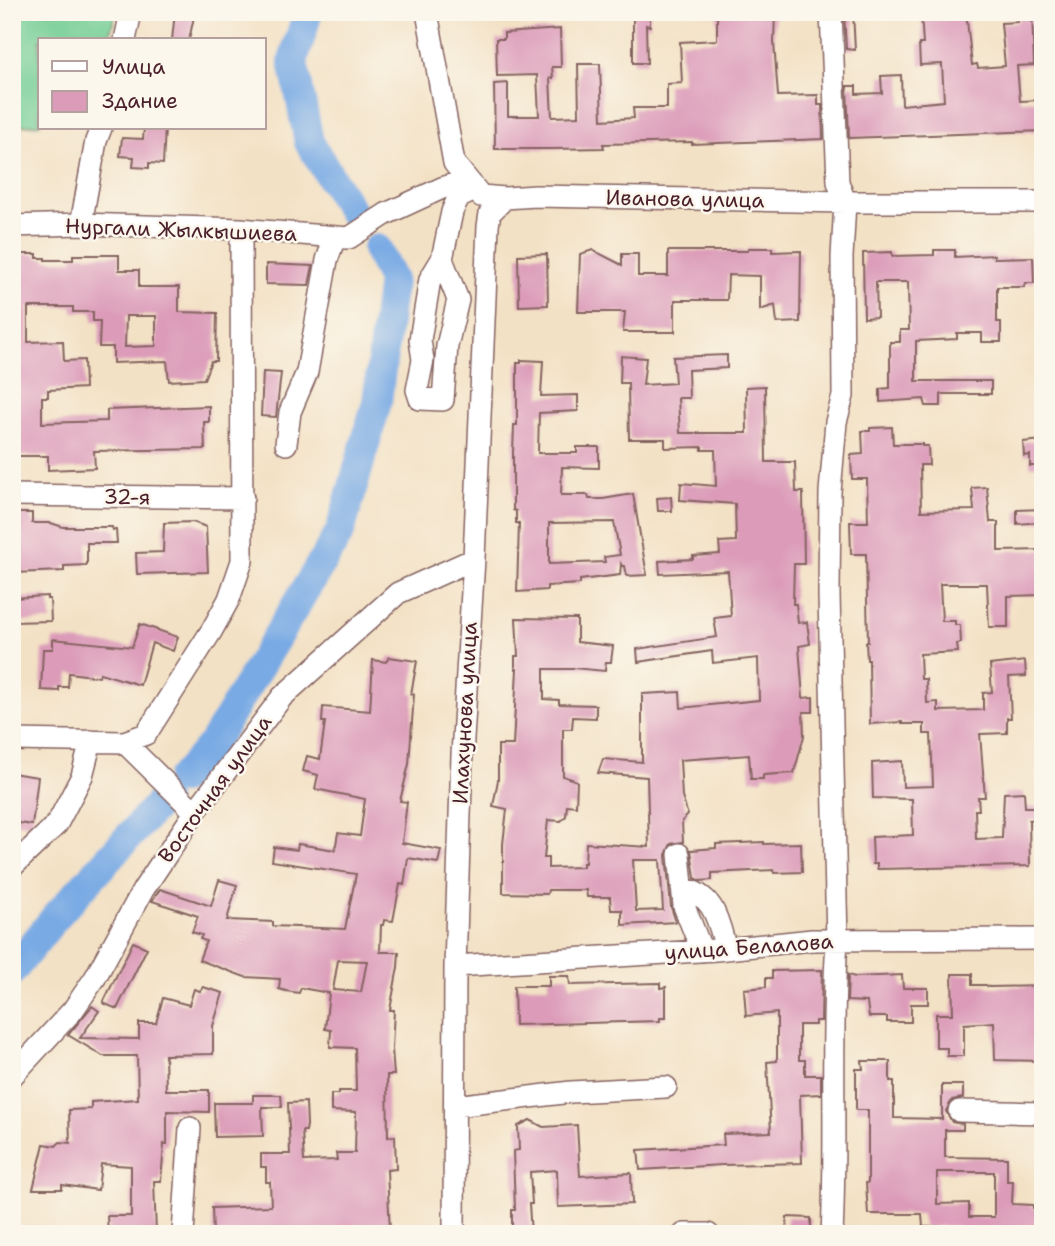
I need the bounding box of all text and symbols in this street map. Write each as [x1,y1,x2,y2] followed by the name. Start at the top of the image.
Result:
[38,38,266,130] legend
[102,53,165,81] text: Улица
[102,87,178,115] text: Здание
[605,184,765,214] street label: Иванова улица
[64,212,298,248] street label: Нургали Жылкышиева
[103,483,151,511] street label: 32-я
[446,621,484,805] street label: Илахунова улица
[152,709,278,869] street label: Восточная улица
[664,927,834,967] street label: улица Белалова

